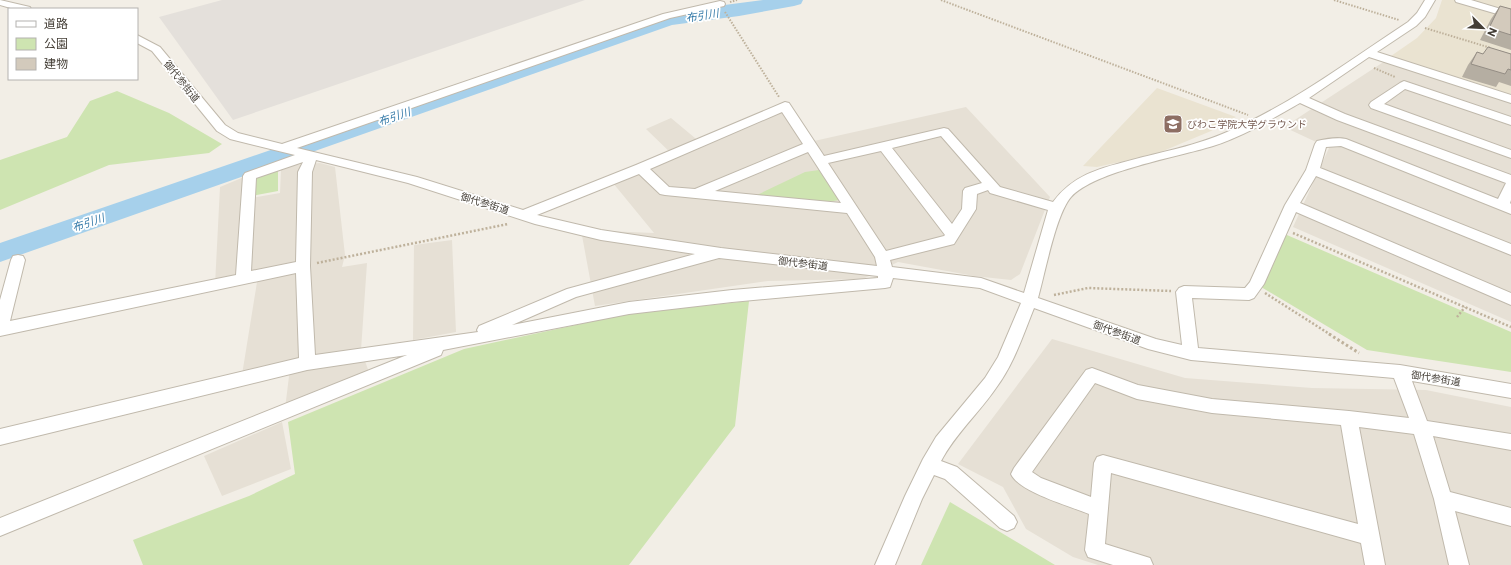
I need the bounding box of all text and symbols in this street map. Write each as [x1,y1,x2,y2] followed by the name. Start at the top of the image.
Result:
[685,6,720,24] water label: 布引川
[8,8,138,80] legend
[1463,8,1503,48] north arrow
[44,16,68,30] text: 道路
[1485,26,1500,39] text: N
[44,36,68,50] text: 公園
[44,56,68,70] text: 建物
[162,58,202,104] street label: 御代参街道
[376,104,413,128] water label: 布引川
[1162,113,1184,135] school or university icon: びわこ学院大学グラウンド
[1187,118,1307,130] place label: びわこ学院大学グラウンド
[459,190,511,216] street label: 御代参街道
[70,210,107,234] water label: 布引川
[777,254,829,272] street label: 御代参街道
[1091,318,1143,346] street label: 御代参街道
[1410,368,1462,388] street label: 御代参街道

